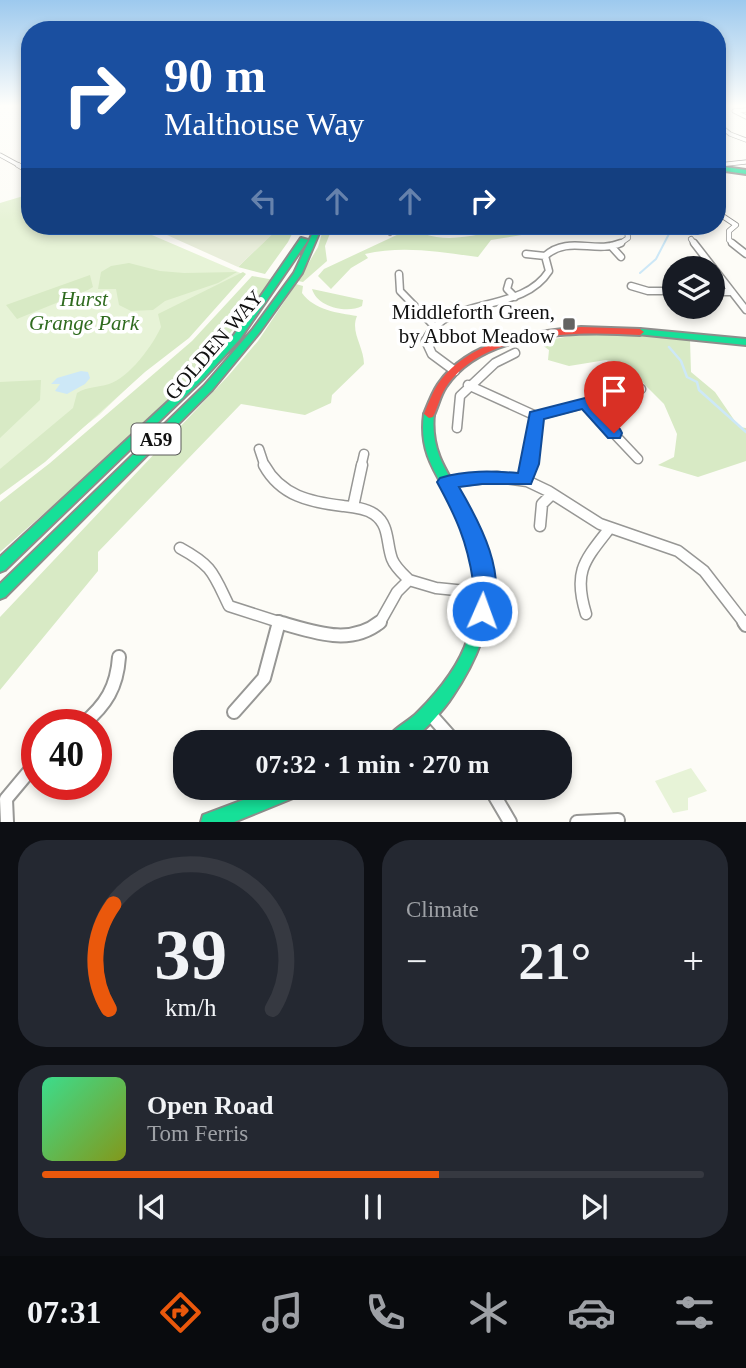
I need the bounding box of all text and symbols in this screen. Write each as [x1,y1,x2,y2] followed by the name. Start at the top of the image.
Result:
[164,48,266,103] text: 90 m
[49,49,140,140] icon: right
[164,106,364,142] text: Malthouse Way
[245,182,283,220] icon: left
[318,182,356,220] icon: ahead
[391,182,429,220] icon: ahead
[464,182,502,220] icon: right
[662,256,725,319] map controls
[662,256,725,319] button: layers
[160,285,268,405] street label: GOLDEN WAY
[29,287,140,335] park label: Hurst Grange Park
[392,300,556,348] place label: Middleforth Green, by Abbot Meadow
[561,316,577,332] marker: Middleforth Green, by Abbot Meadow
[584,361,644,433] pin
[595,372,633,410] icon: arrive
[132,424,180,454] road number: A59
[445,574,519,648] position arrow
[21,709,112,800] speed limit sign: 40
[256,750,490,779] text: 07:32 · 1 min · 270 m
[406,897,479,922] text: Climate
[155,915,227,996] text: 39
[519,933,591,990] text: 21°
[406,940,427,982] text: −
[683,940,704,982] text: +
[165,994,217,1021] text: km/h
[147,1091,273,1120] text: Open Road
[147,1121,248,1146] text: Tom Ferris
[133,1188,171,1226] icon: previous
[354,1188,392,1226] icon: pause
[575,1188,613,1226] icon: next
[156,1288,205,1337] icon: directions
[258,1288,307,1337] icon: music
[361,1288,410,1337] icon: phone
[464,1288,513,1337] icon: climate
[567,1288,616,1337] icon: car
[670,1288,719,1337] icon: filters
[27,1294,102,1330] text: 07:31

